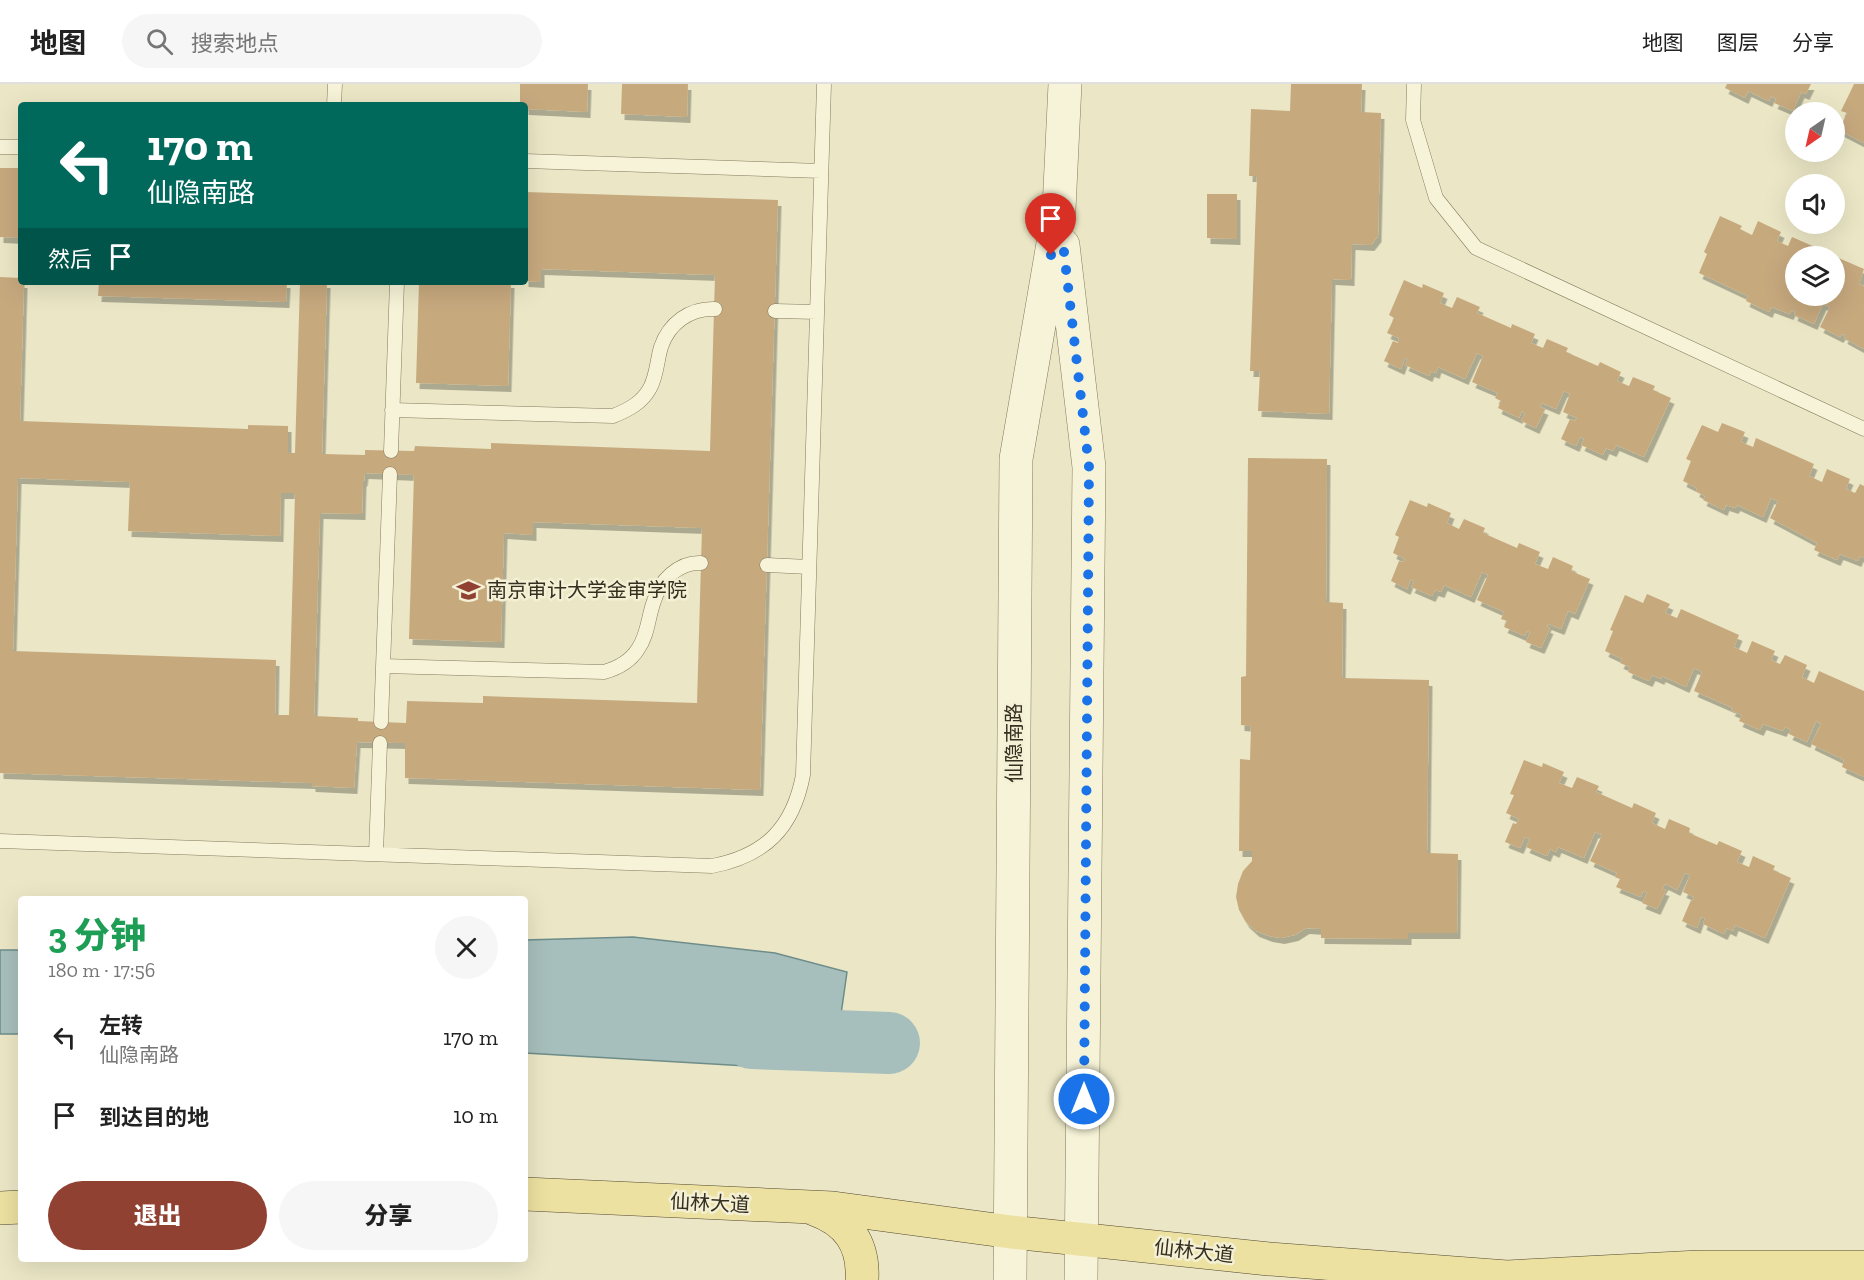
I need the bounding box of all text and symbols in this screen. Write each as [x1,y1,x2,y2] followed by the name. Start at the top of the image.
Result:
[122,14,542,68] search box
[143,25,176,58] icon: search
[30,27,86,60] text: 地图
[191,30,279,57] text: 搜索地点
[1642,30,1684,55] text: 地图
[1717,30,1759,55] text: 图层
[1792,30,1834,55] text: 分享
[1785,102,1845,162] north arrow
[1785,102,1845,306] map controls
[147,120,253,171] text: 170 m
[48,126,126,204] icon: left
[1785,174,1845,234] button: sound
[147,177,255,209] text: 仙隐南路
[1025,193,1076,255] pin
[1034,202,1067,235] icon: arrive
[104,240,137,273] icon: arrive
[48,246,92,273] text: 然后
[1785,246,1845,306] button: layers
[456,577,482,603] school or university icon: 南京审计大学金审学院
[487,578,687,602] place label: 南京审计大学金审学院
[1002,703,1026,783] street label: 仙隐南路
[48,914,146,957] text: 3 分钟
[435,916,498,979] button: close
[48,958,155,982] text: 180 m · 17:56
[99,1012,143,1039] text: 左转
[48,1021,81,1054] icon: left
[443,1024,498,1051] text: 170 m
[99,1043,179,1067] text: 仙隐南路
[1052,1067,1116,1131] position arrow
[48,1099,81,1132] icon: arrive
[453,1102,498,1129] text: 10 m
[99,1104,209,1131] text: 到达目的地
[48,1181,267,1250] button: 退出
[279,1181,498,1250] button: 分享
[669,1189,751,1217] street label: 仙林大道
[1153,1235,1235,1267] street label: 仙林大道

